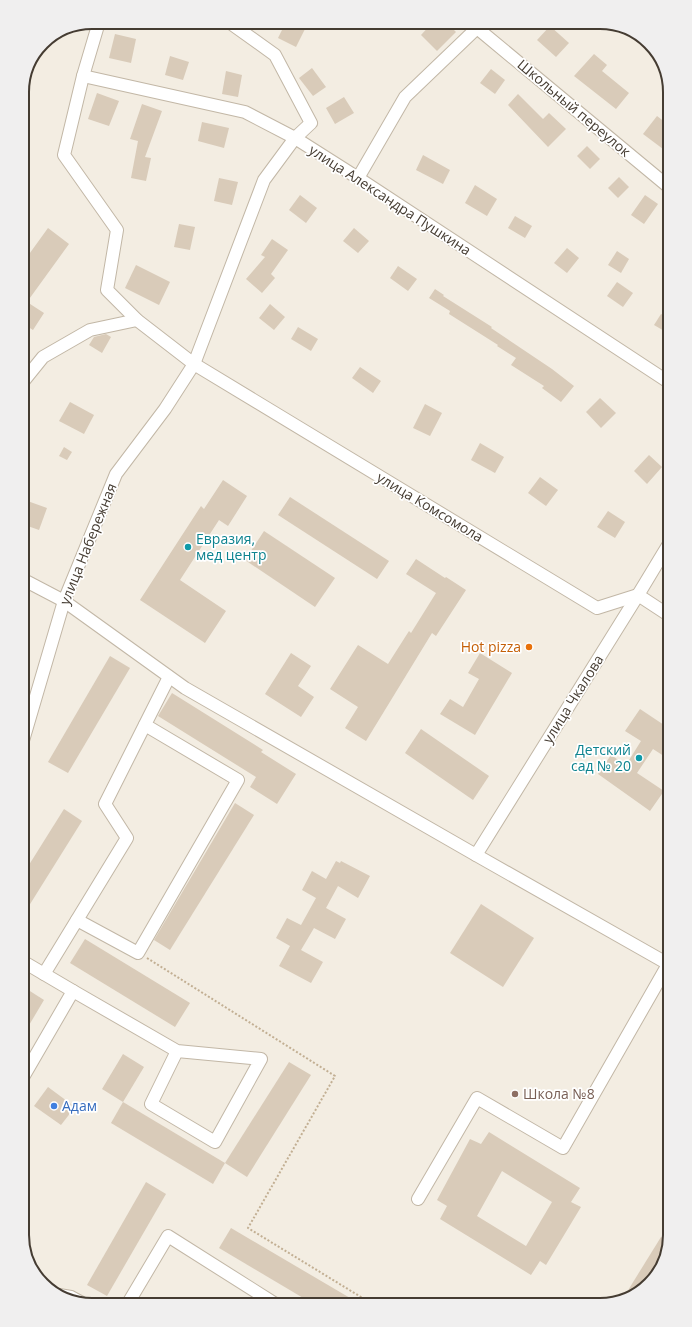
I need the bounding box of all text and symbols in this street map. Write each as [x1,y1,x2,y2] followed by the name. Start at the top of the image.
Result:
[514,55,635,161] street label: Школьный переулок
[305,140,475,259] street label: улица Александра Пушкина
[374,467,487,546] street label: улица Комсомола
[54,480,121,607] street label: улица Набережная
[196,529,266,564] place label: Евразия, мед центр
[183,542,193,552] marker: Евразия, мед центр
[461,637,521,656] place label: Hot pizza
[524,642,534,652] marker: Hot pizza
[538,651,607,747] street label: улица Чкалова
[571,740,631,775] place label: Детский сад № 20
[634,753,644,763] marker: Детский сад № 20
[523,1084,595,1103] place label: Школа №8
[510,1089,520,1099] marker: Школа №8
[62,1096,97,1115] place label: Адам
[49,1101,59,1111] marker: Адам

